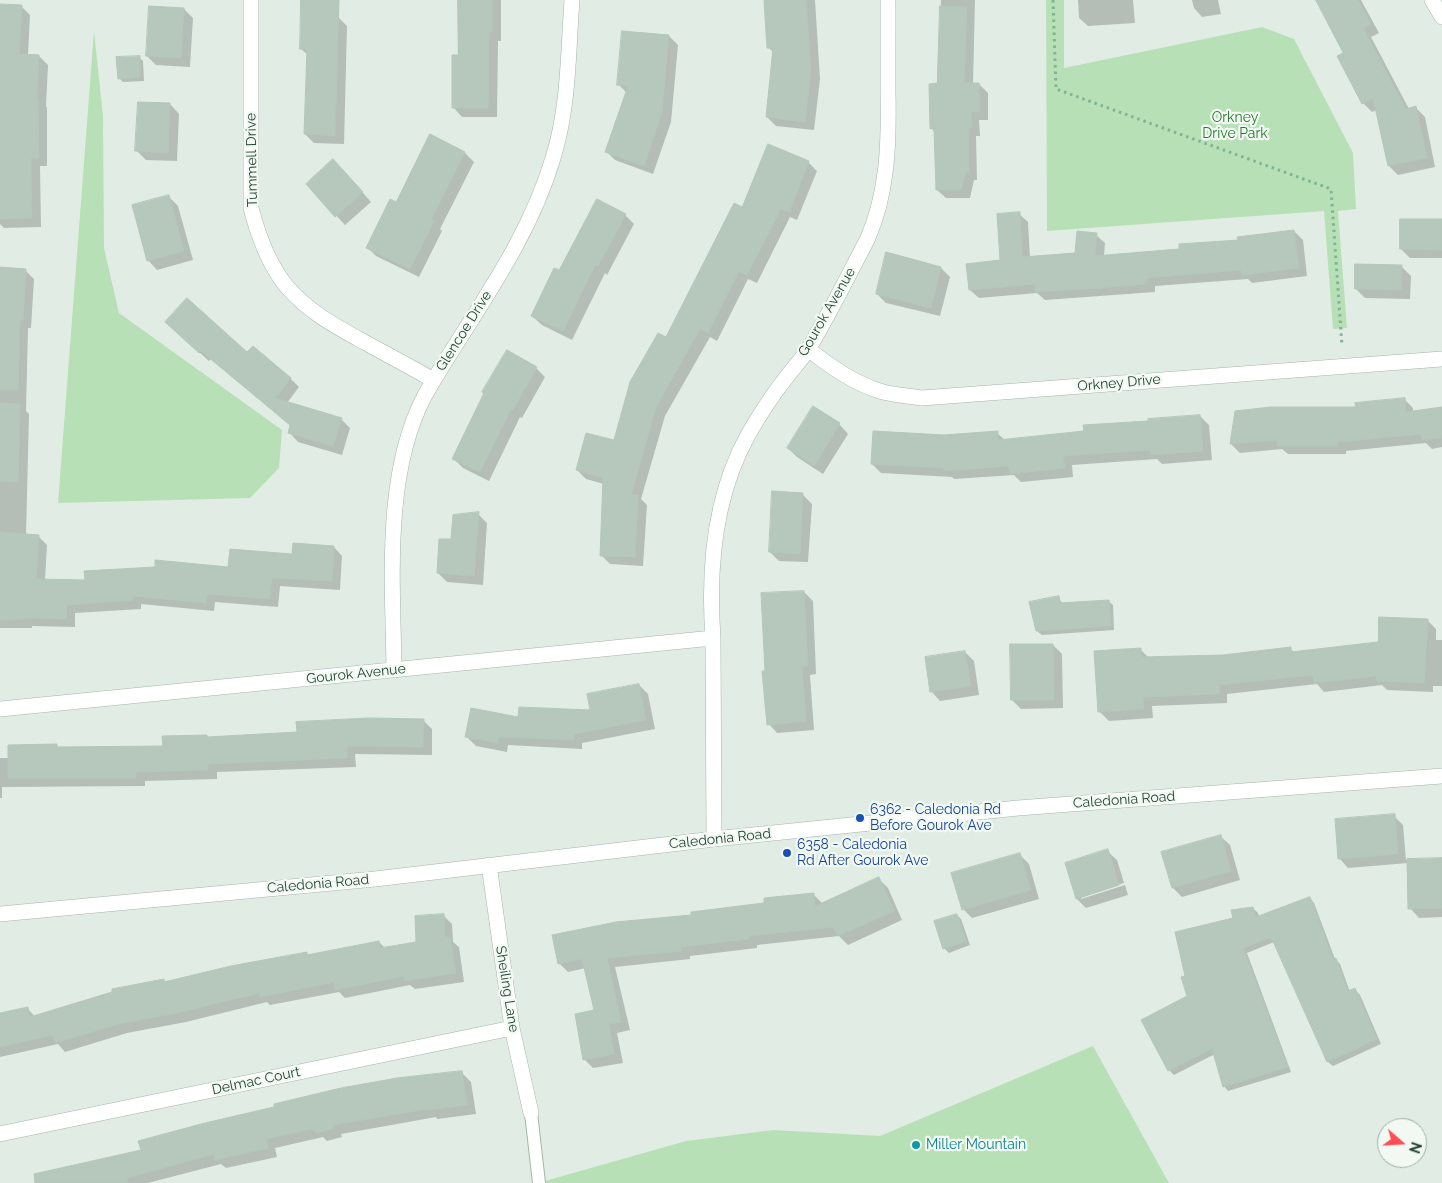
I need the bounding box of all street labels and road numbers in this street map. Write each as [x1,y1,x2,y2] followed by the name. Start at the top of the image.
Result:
[243,113,261,207] street label: Tummell Drive
[795,265,859,359] street label: Gourok Avenue
[433,288,495,374] street label: Glencoe Drive
[1077,371,1161,395] street label: Orkney Drive
[305,660,407,688] street label: Gourok Avenue
[1072,788,1176,812] street label: Caledonia Road
[668,825,772,853] street label: Caledonia Road
[266,871,370,897] street label: Caledonia Road
[492,945,522,1033] street label: Sheiling Lane
[210,1063,302,1099] street label: Delmac Court

